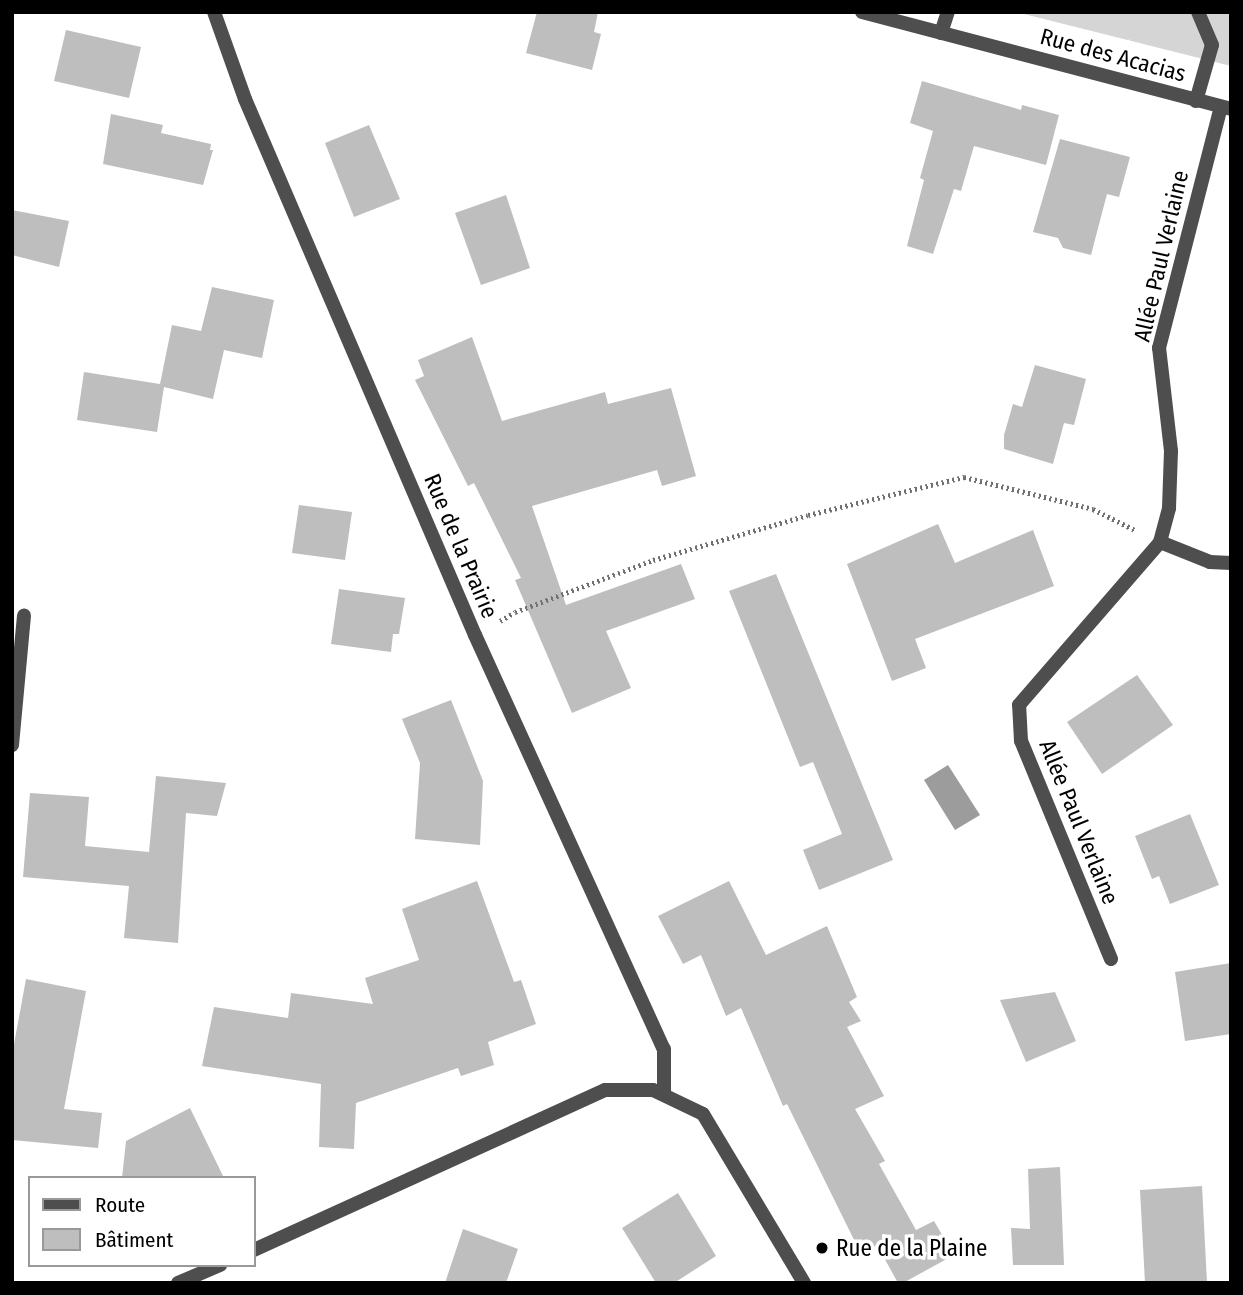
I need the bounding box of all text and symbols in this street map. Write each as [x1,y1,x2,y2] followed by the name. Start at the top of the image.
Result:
[1037,22,1189,88] street label: Rue des Acacias
[1128,168,1194,344] street label: Allée Paul Verlaine
[418,470,504,622] street label: Rue de la Prairie
[1033,736,1125,908] street label: Allée Paul Verlaine
[28,1176,256,1267] legend
[95,1192,145,1218] text: Route
[95,1227,173,1253] text: Bâtiment
[836,1234,987,1262] place label: Rue de la Plaine
[814,1240,830,1256] marker: Rue de la Plaine

